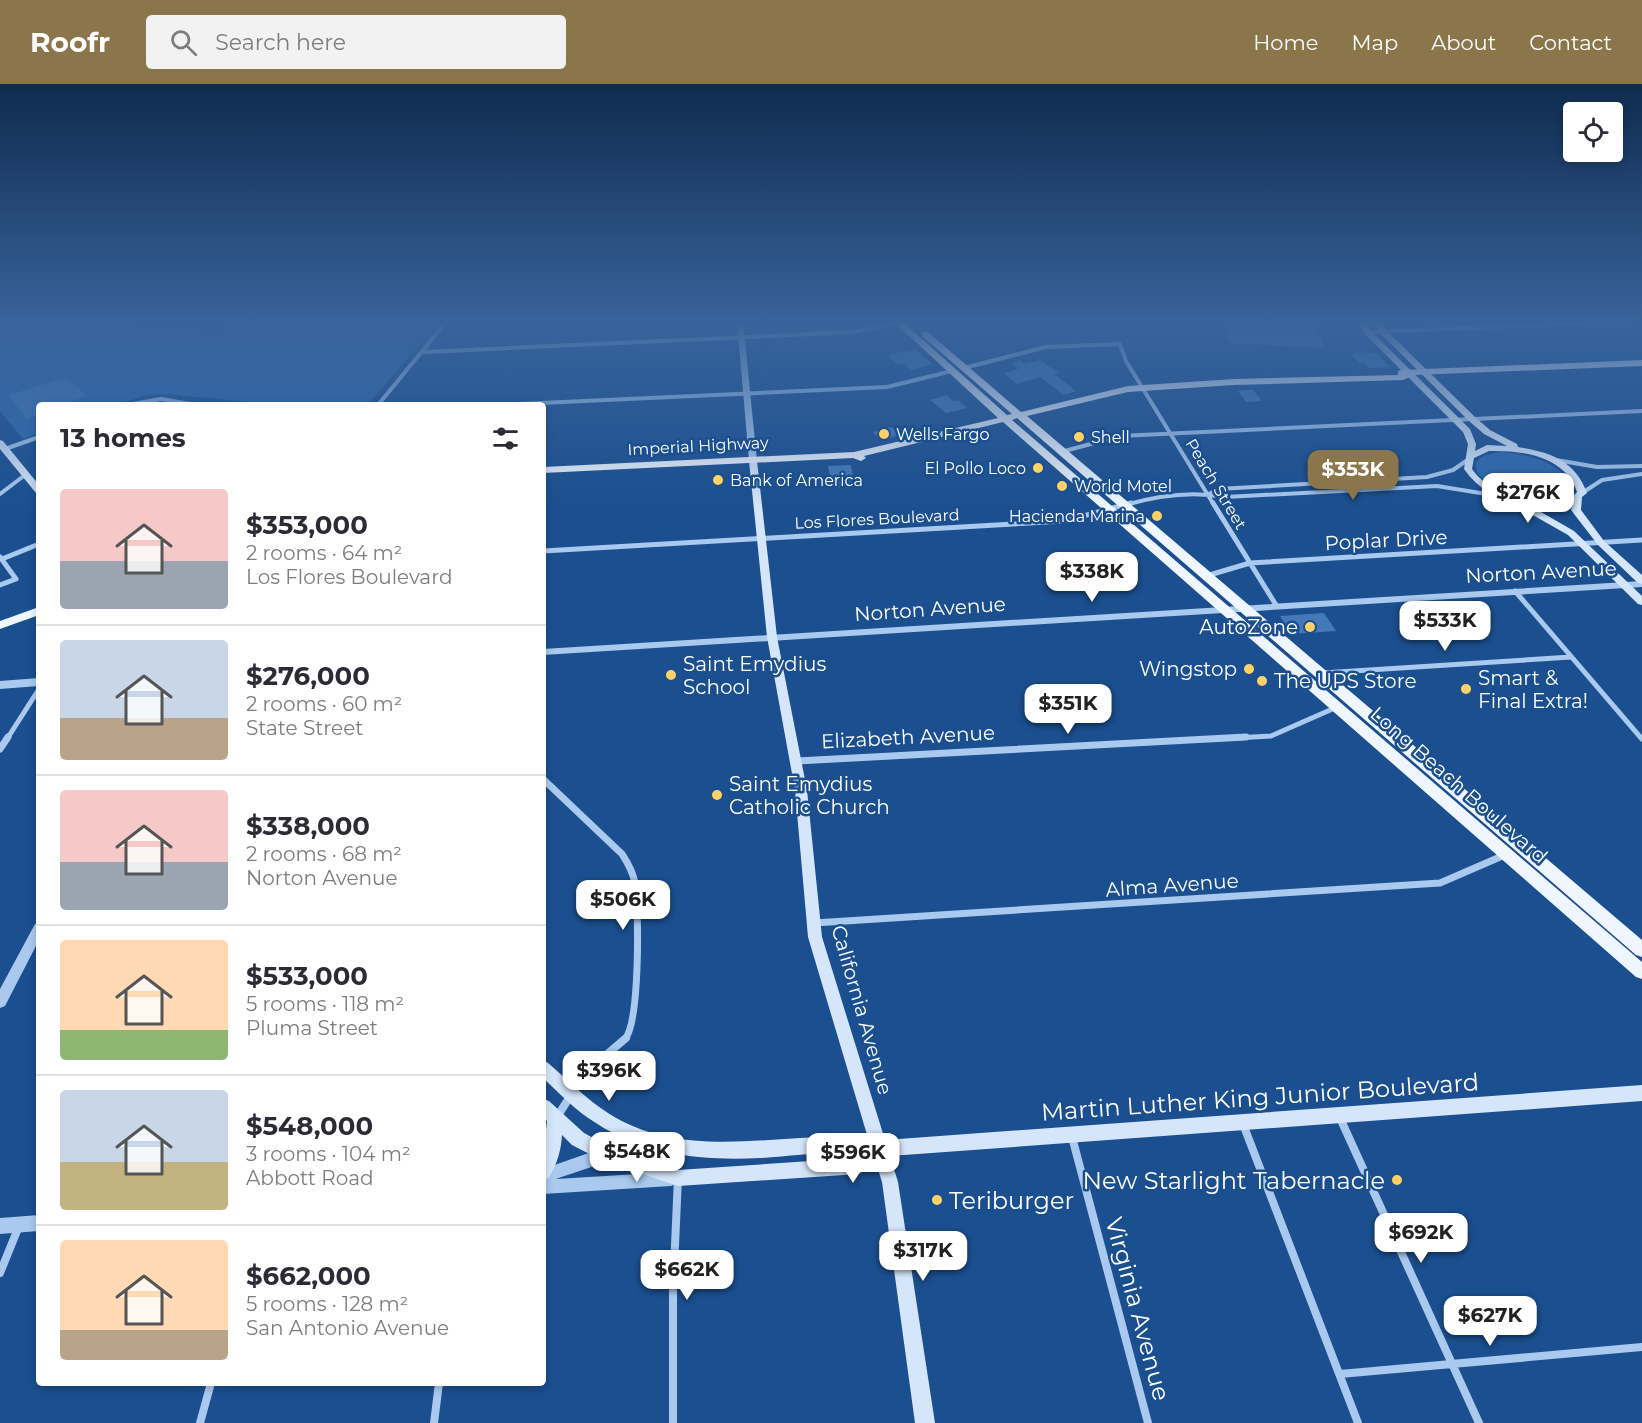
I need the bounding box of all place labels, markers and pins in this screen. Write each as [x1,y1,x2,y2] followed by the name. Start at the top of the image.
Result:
[896,425,990,444] place label: Wells Fargo
[877,427,891,441] marker: Wells Fargo
[1091,428,1130,447] place label: Shell
[1072,430,1086,444] marker: Shell
[1311,450,1395,501] pin: $353K
[924,459,1026,478] place label: El Pollo Loco
[1031,461,1045,475] marker: El Pollo Loco
[730,471,863,490] place label: Bank of America
[711,473,725,487] marker: Bank of America
[1486,473,1570,524] pin: $276K
[1074,477,1172,496] place label: World Motel
[1055,479,1069,493] marker: World Motel
[1009,507,1145,526] place label: Hacienda Marina
[1150,509,1164,523] marker: Hacienda Marina
[1050,552,1134,603] pin: $338K
[1403,601,1487,652] pin: $533K
[1199,615,1298,639] place label: AutoZone
[1303,620,1317,634] marker: AutoZone
[683,652,826,699] place label: Saint Emydius School
[1139,657,1237,681] place label: Wingstop
[1242,662,1256,676] marker: Wingstop
[1478,666,1588,713] place label: Smart & Final Extra!
[664,668,678,682] marker: Saint Emydius School
[1274,669,1417,693] place label: The UPS Store
[1255,674,1269,688] marker: The UPS Store
[1459,682,1473,696] marker: Smart & Final Extra!
[1026,684,1110,735] pin: $351K
[729,772,890,819] place label: Saint Emydius Catholic Church
[710,788,724,802] marker: Saint Emydius Catholic Church
[581,880,665,931] pin: $506K
[567,1051,651,1102] pin: $396K
[595,1132,679,1183] pin: $548K
[811,1133,895,1184] pin: $596K
[1083,1166,1385,1195] place label: New Starlight Tabernacle
[1390,1173,1404,1187] marker: New Starlight Tabernacle
[949,1186,1074,1215] place label: Teriburger
[930,1193,944,1207] marker: Teriburger
[1379,1213,1463,1264] pin: $692K
[881,1231,965,1282] pin: $317K
[645,1250,729,1301] pin: $662K
[1448,1296,1532,1347] pin: $627K

